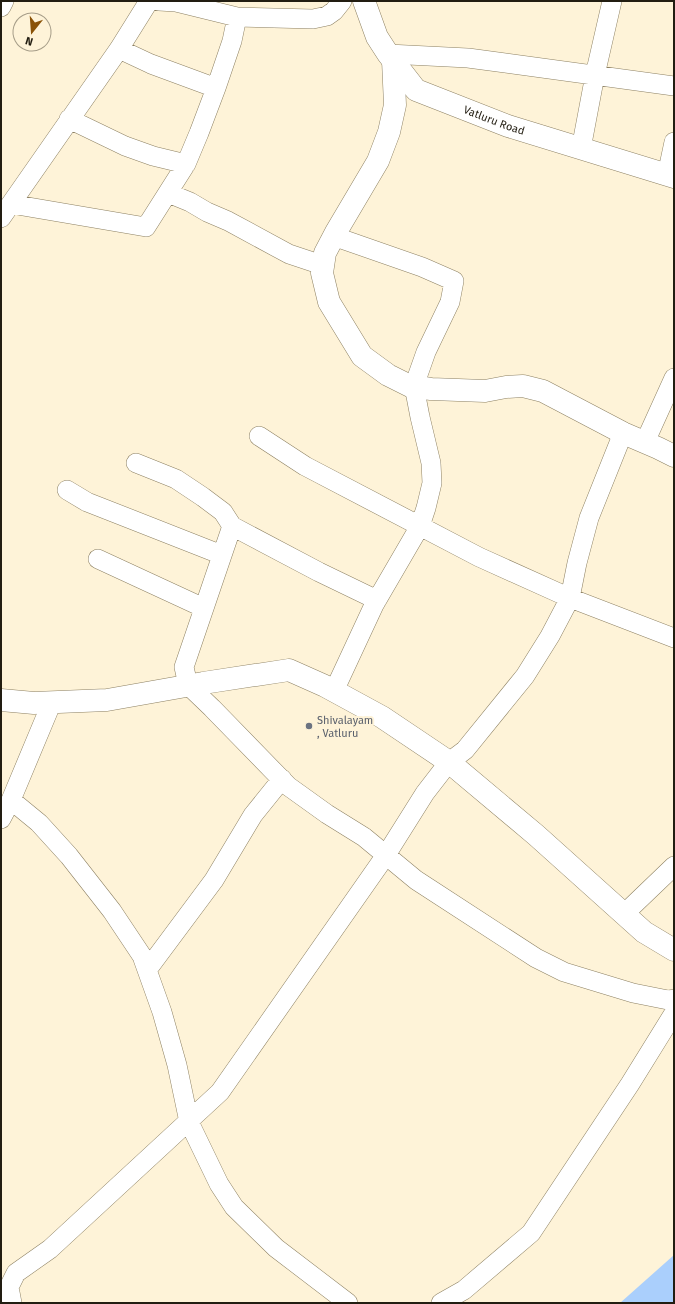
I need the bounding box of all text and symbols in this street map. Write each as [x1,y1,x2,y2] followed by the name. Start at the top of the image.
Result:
[12,12,52,52] north arrow
[24,34,35,48] text: N
[462,103,526,137] street label: Vatluru Road
[317,714,373,740] place label: Shivalayam , Vatluru
[304,721,314,731] marker: Shivalayam , Vatluru

